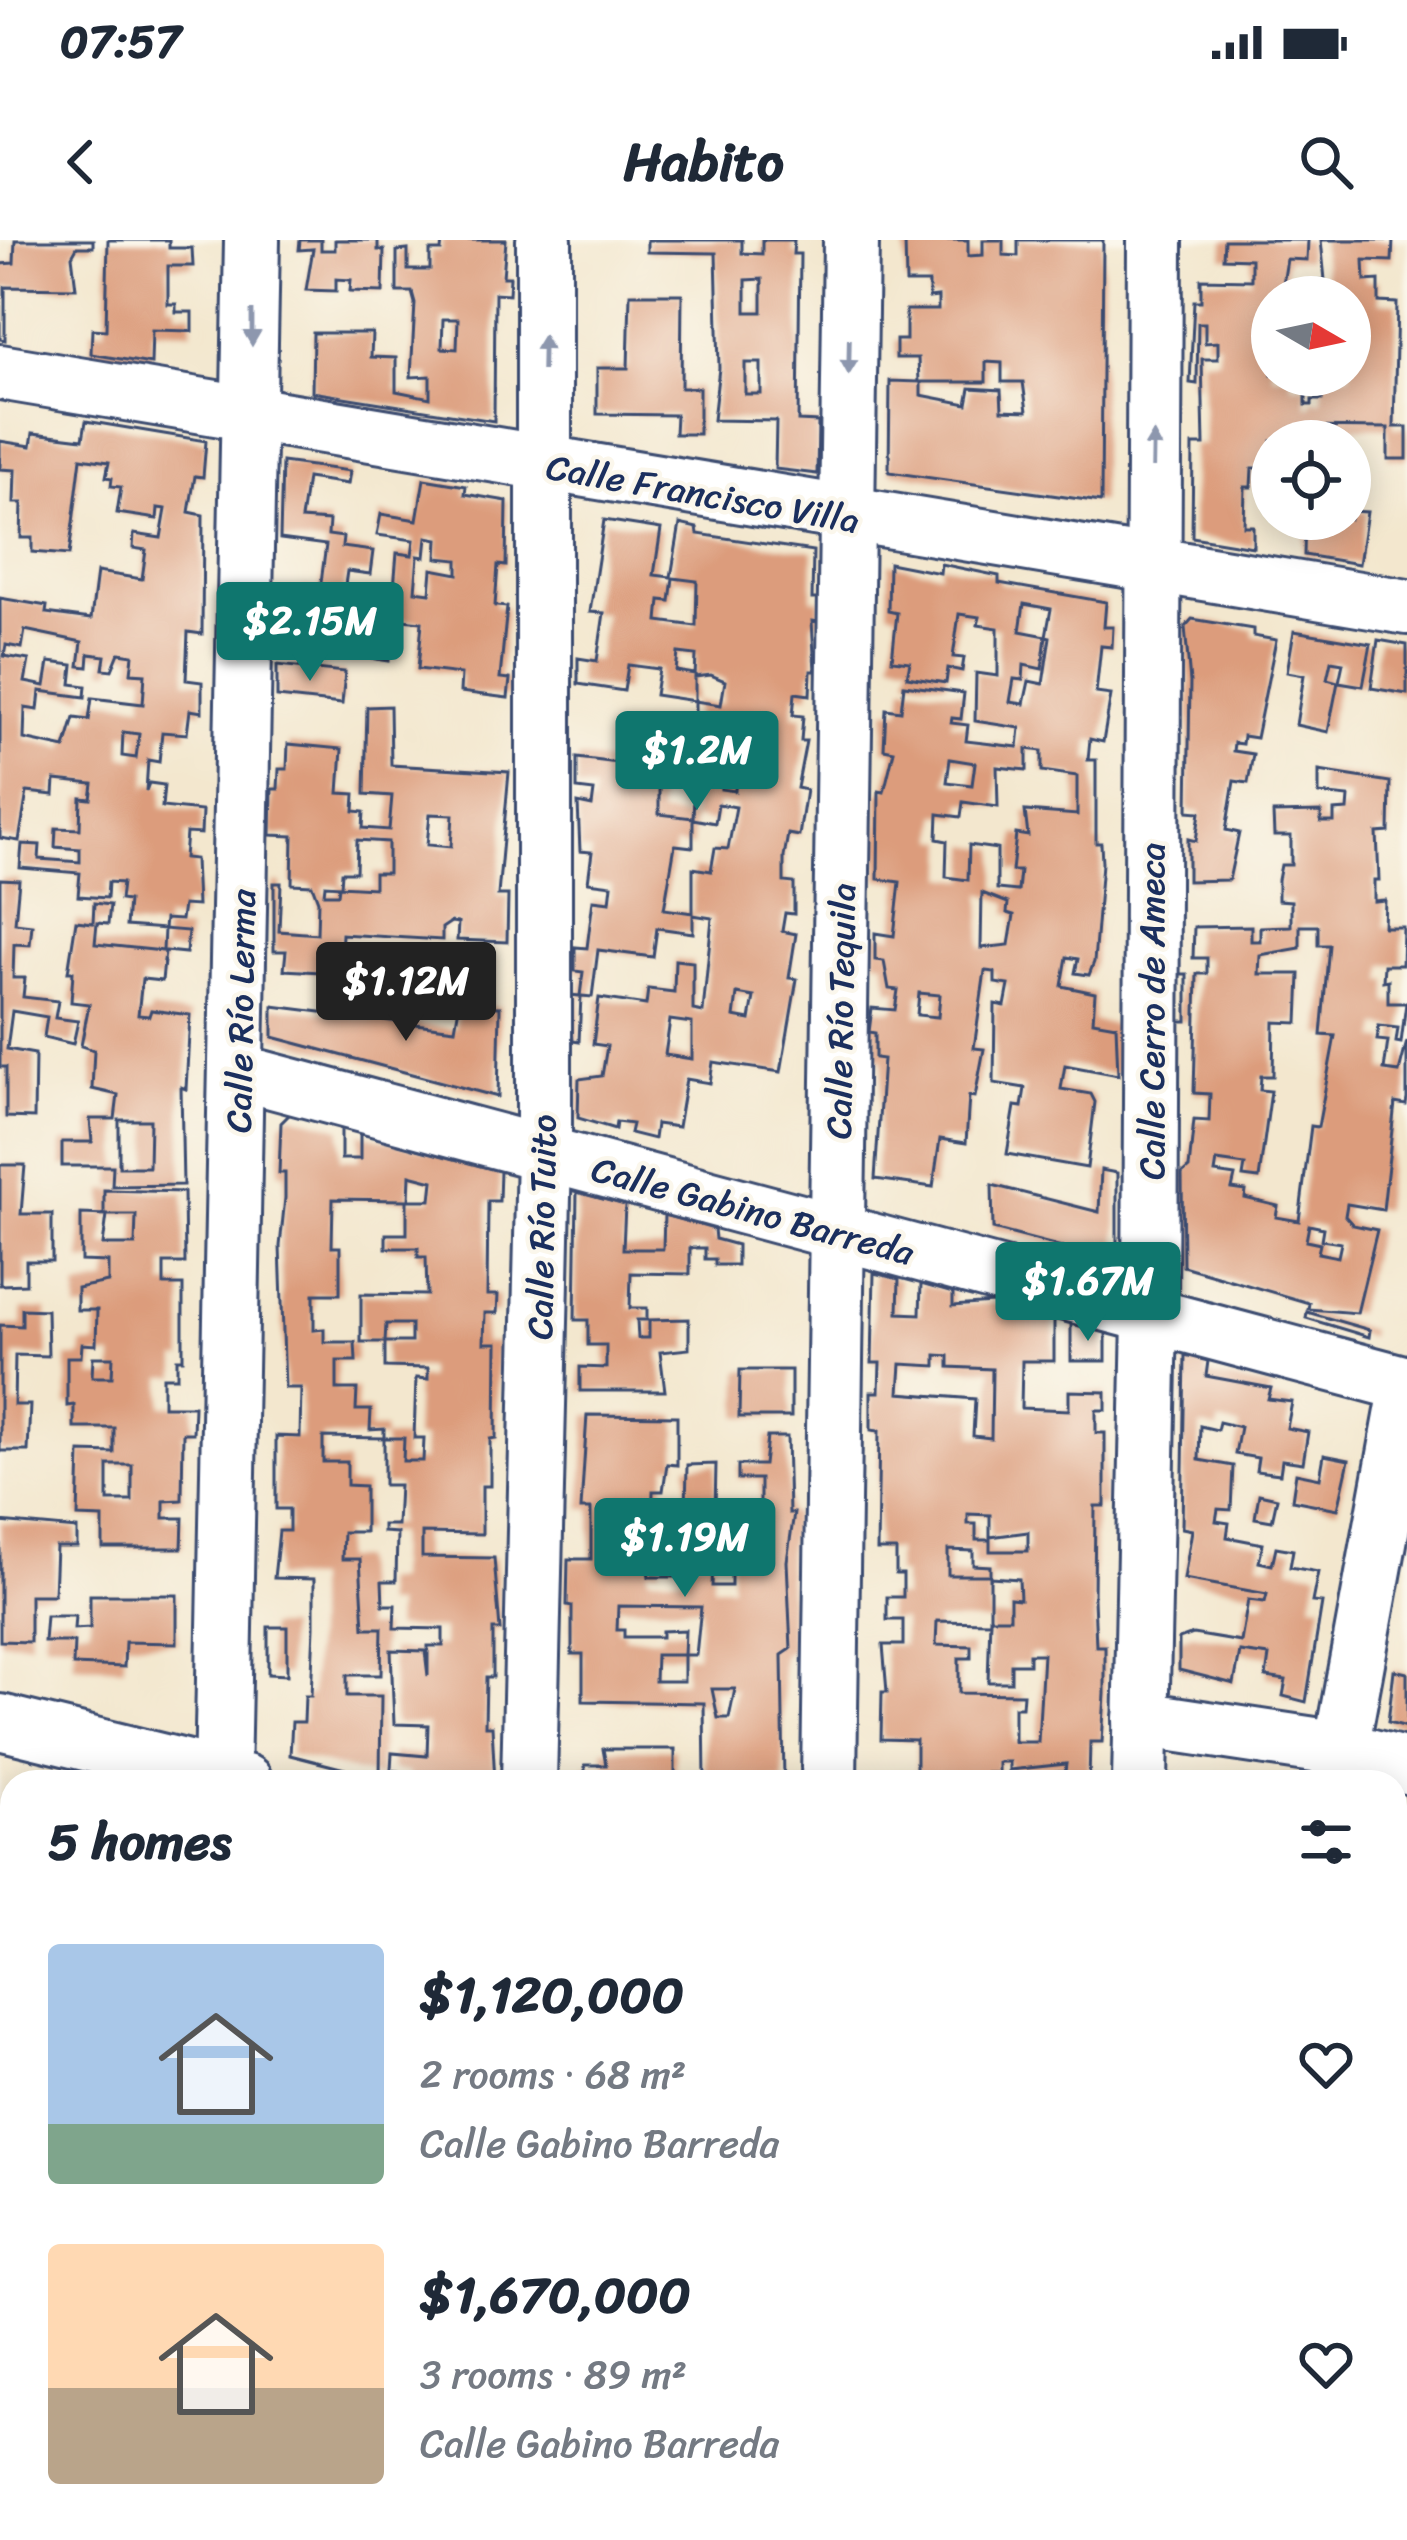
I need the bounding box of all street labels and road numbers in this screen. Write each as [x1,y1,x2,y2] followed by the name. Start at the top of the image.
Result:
[541,435,864,553] street label: Calle Francisco Villa
[1120,842,1184,1180] street label: Calle Cerro de Ameca
[807,882,875,1140] street label: Calle Río Tequila
[207,888,275,1133] street label: Calle Río Lerma
[508,1114,576,1340] street label: Calle Río Tuito
[584,1137,922,1285] street label: Calle Gabino Barreda

